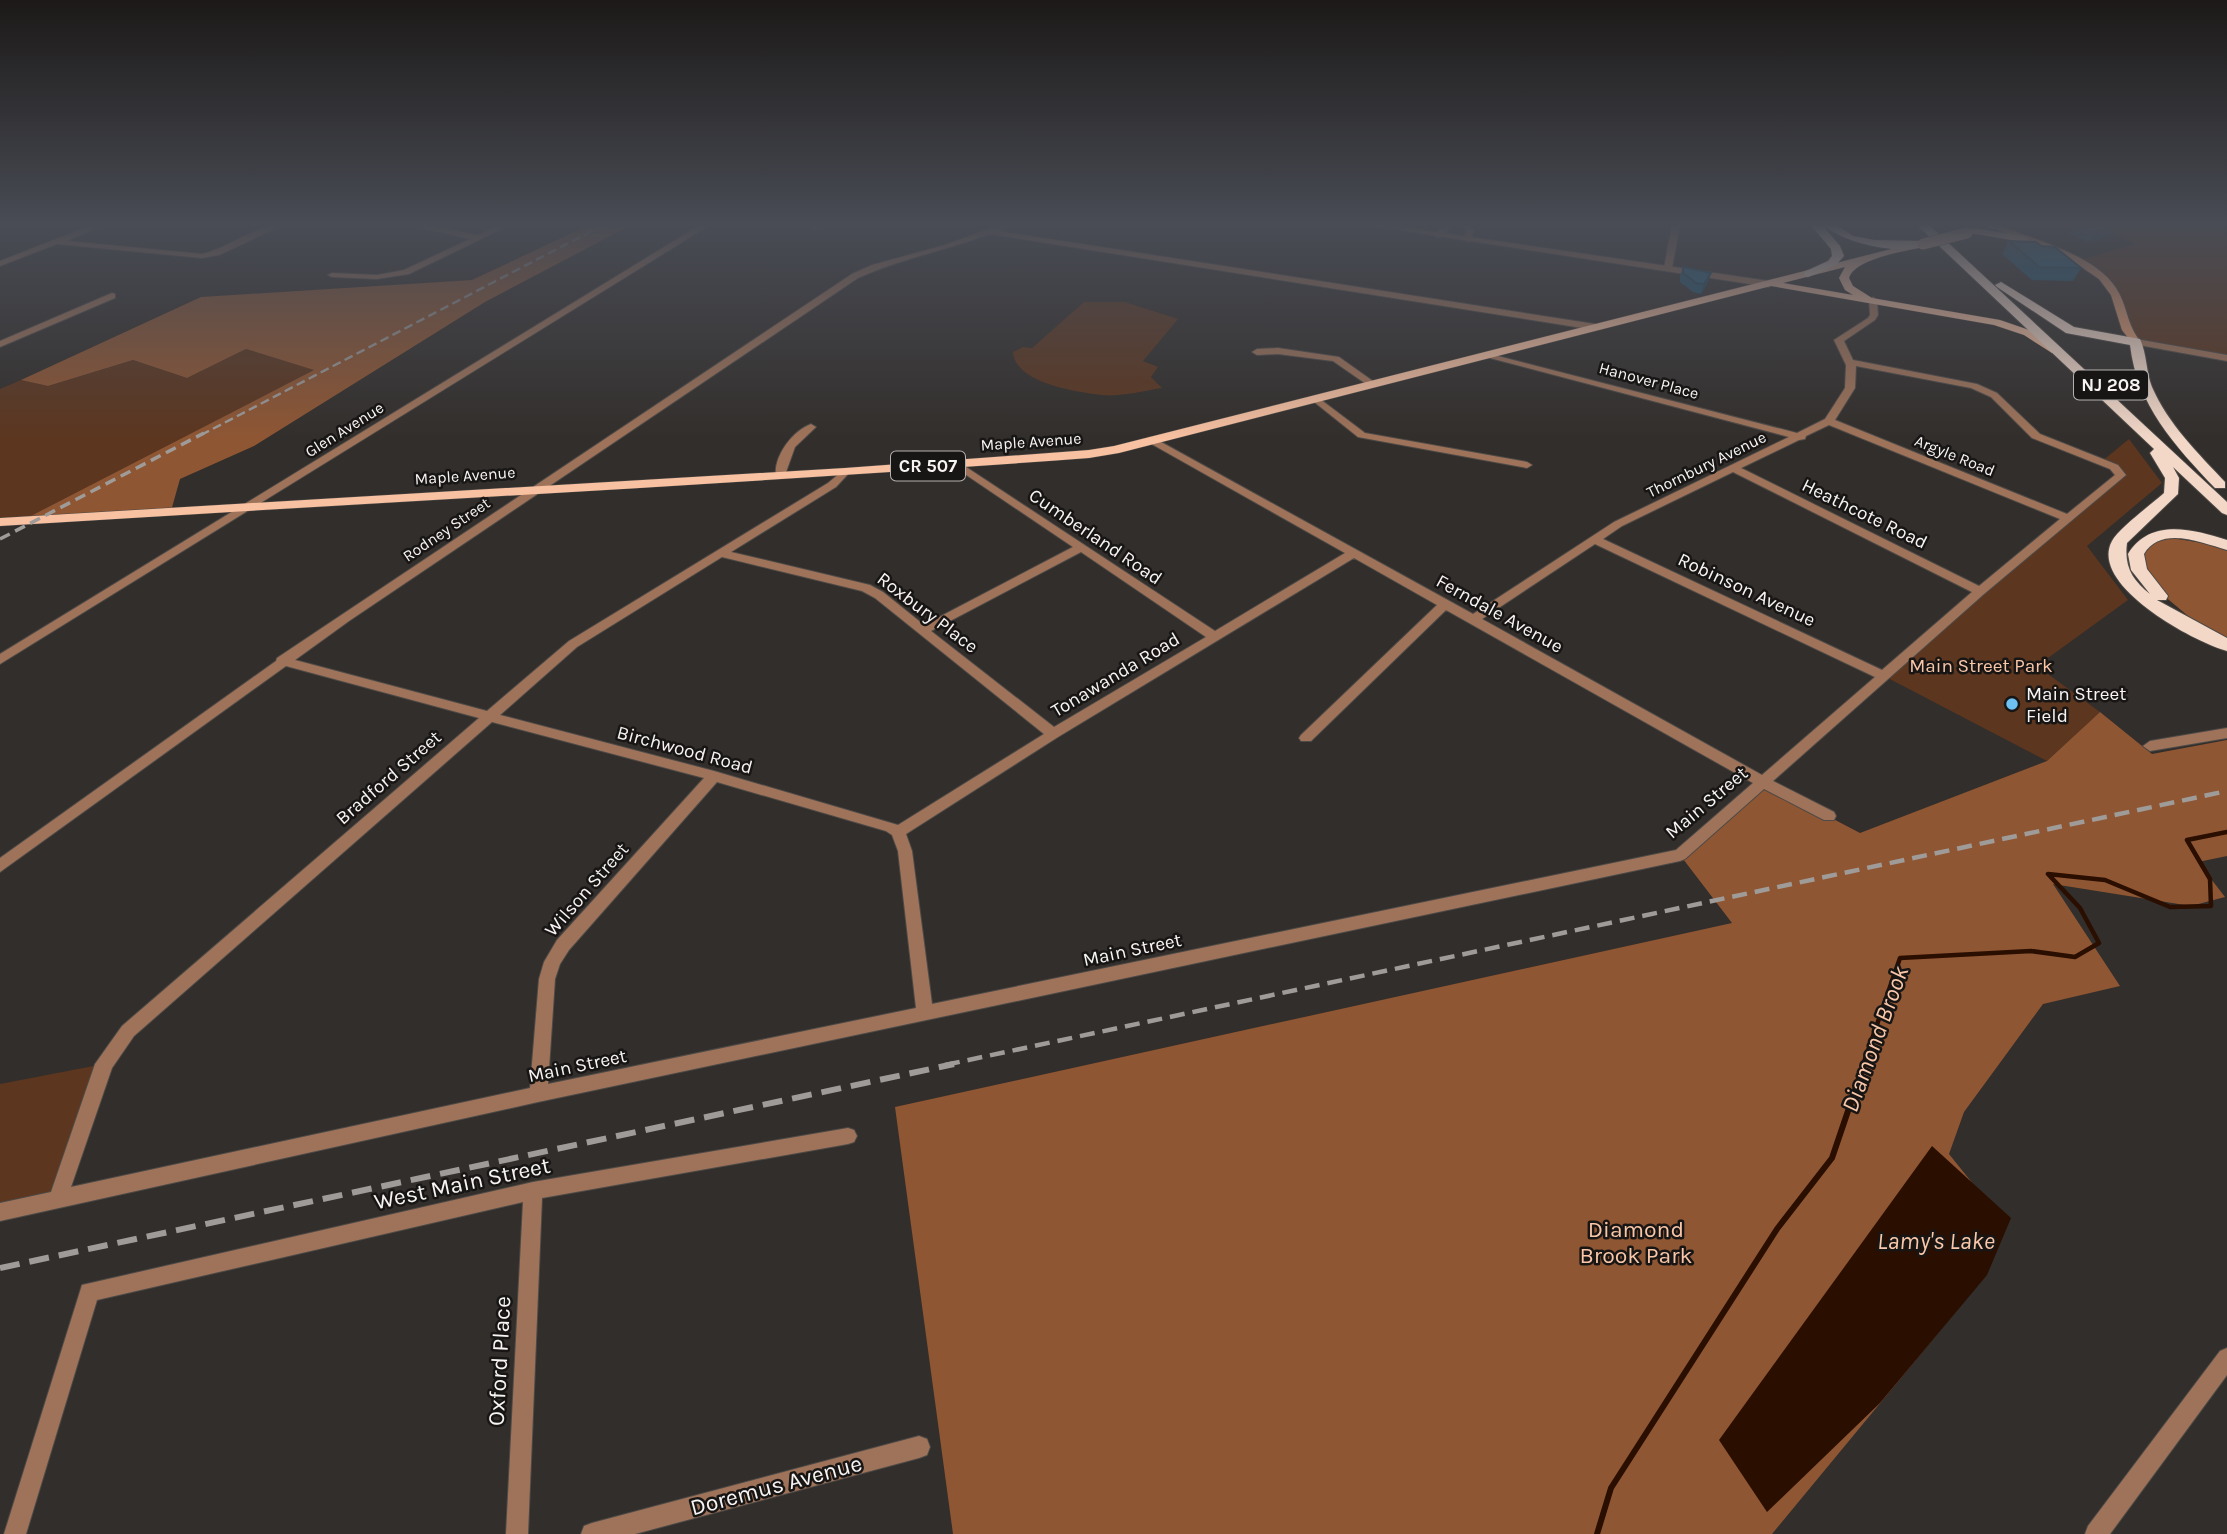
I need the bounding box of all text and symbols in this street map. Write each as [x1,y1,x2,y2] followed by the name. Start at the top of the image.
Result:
[1597,358,1701,403] street label: Hanover Place
[2074,370,2148,400] road number: NJ 208
[301,398,387,461] street label: Glen Avenue
[1643,427,1769,502] street label: Thornbury Avenue
[980,429,1082,454] street label: Maple Avenue
[1912,431,1998,480] street label: Argyle Road
[891,452,965,480] road number: CR 507
[414,463,516,488] street label: Maple Avenue
[1798,474,1931,554] street label: Heathcote Road
[1025,484,1166,589] street label: Cumberland Road
[399,493,493,566] street label: Rodney Street
[1674,548,1819,631] street label: Robinson Avenue
[873,568,982,658] street label: Roxbury Place
[1432,570,1567,658] street label: Ferndale Avenue
[1047,628,1184,722] street label: Tonawanda Road
[1909,655,2053,677] park label: Main Street Park
[2026,683,2126,727] place label: Main Street Field
[2004,696,2020,712] marker: Main Street Field
[614,721,755,779] street label: Birchwood Road
[332,726,446,829] street label: Bradford Street
[1661,762,1752,843] street label: Main Street
[540,838,633,941] street label: Wilson Street
[1081,929,1184,971] street label: Main Street
[1836,961,1915,1116] water label: Diamond Brook
[526,1045,629,1087] street label: Main Street
[372,1152,553,1215] street label: West Main Street
[1580,1216,1692,1269] park label: Diamond Brook Park
[1877,1227,1995,1255] water label: Lamy's Lake
[483,1295,516,1427] street label: Oxford Place
[687,1450,865,1521] street label: Doremus Avenue

